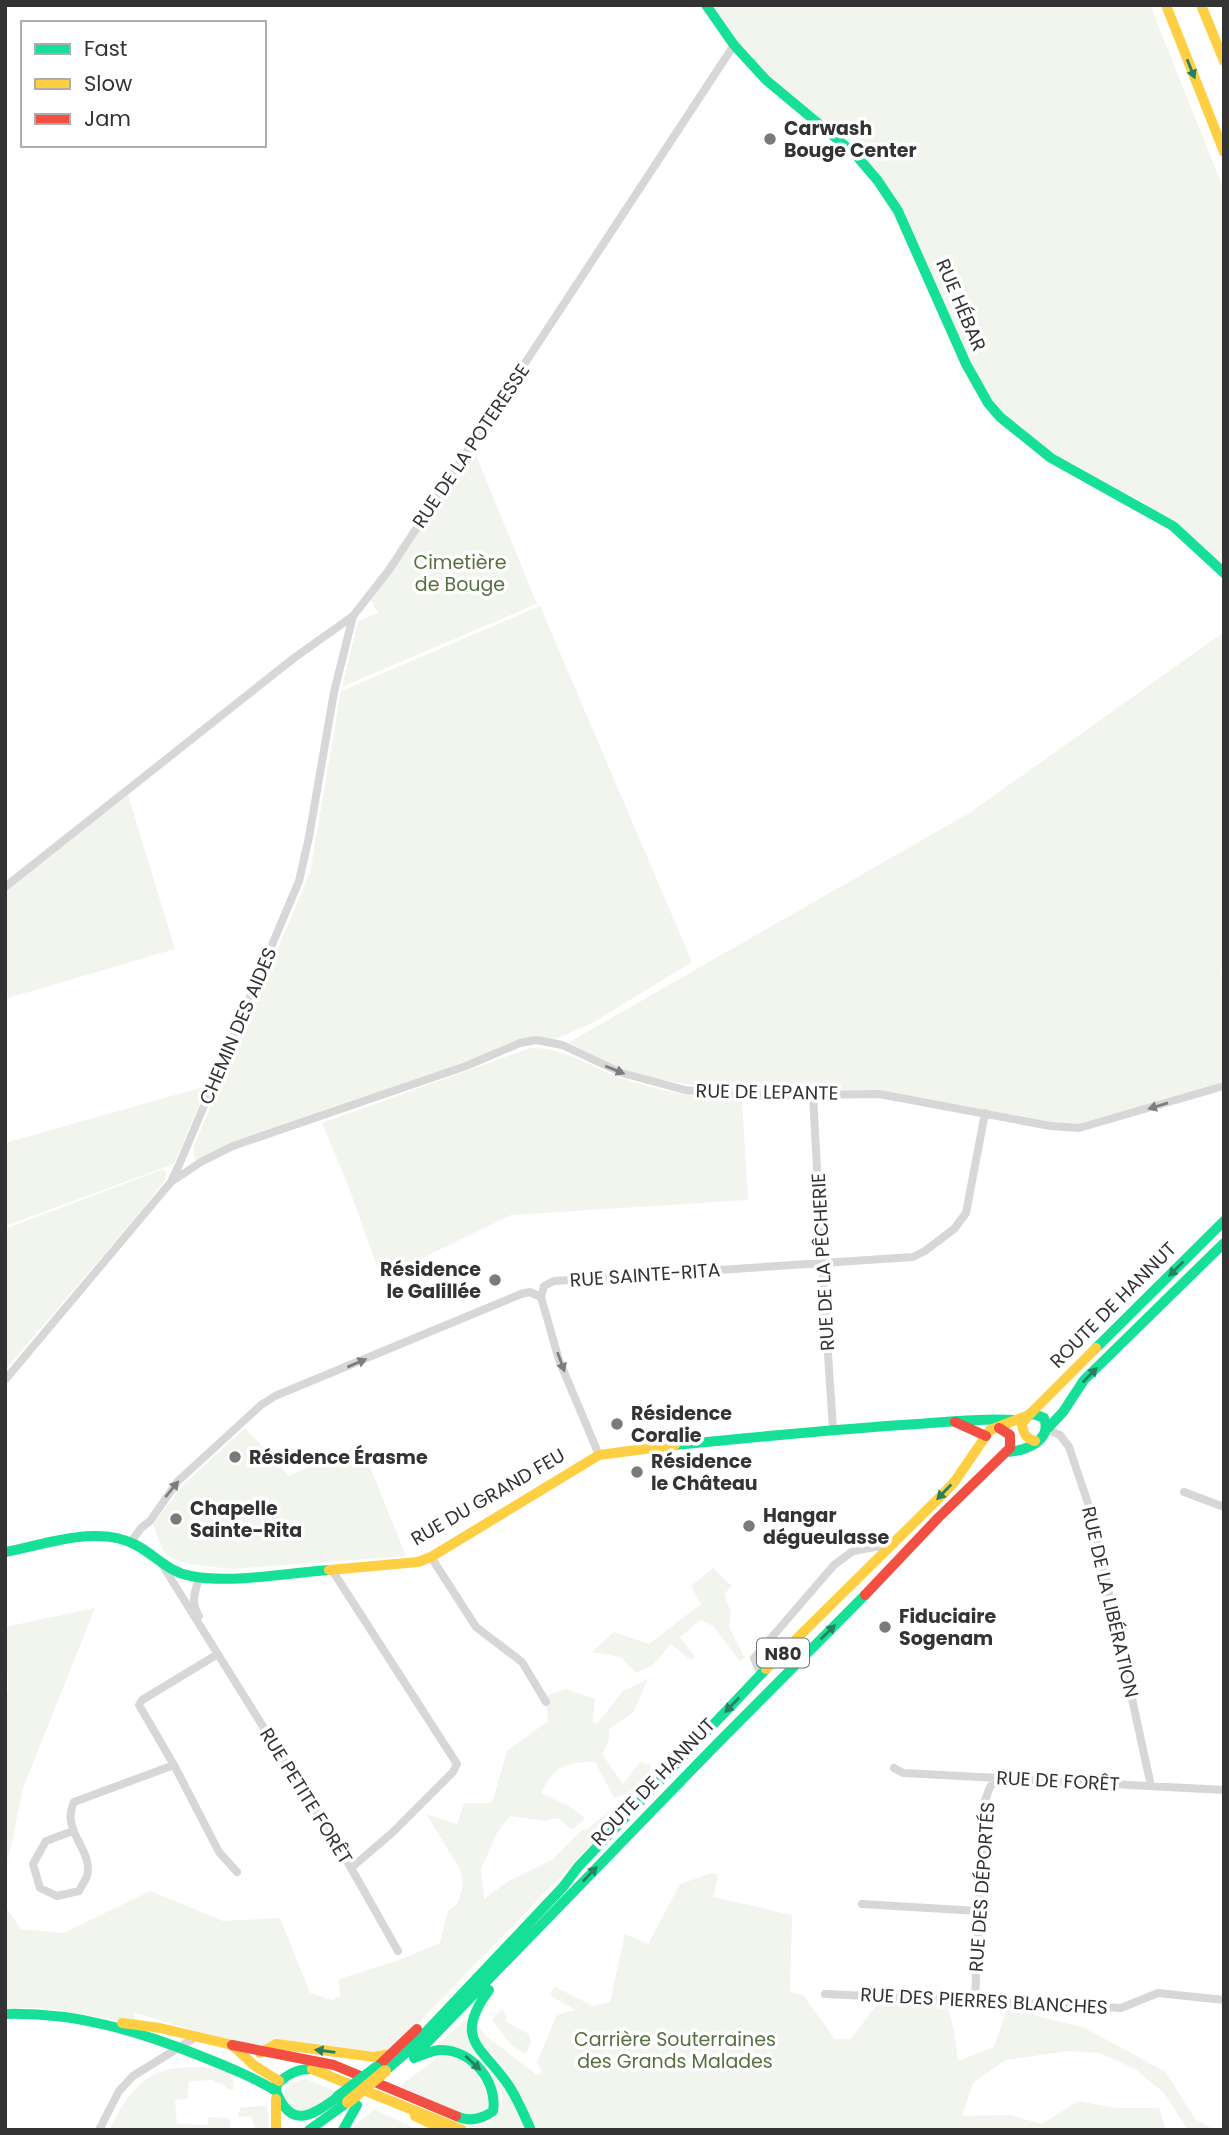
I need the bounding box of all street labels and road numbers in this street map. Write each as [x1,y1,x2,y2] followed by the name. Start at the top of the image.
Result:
[929,255,993,355] street label: RUE HÉBAR
[406,359,536,533] street label: RUE DE LA POTERESSE
[193,943,283,1109] street label: CHEMIN DES AIDES
[695,1077,839,1107] street label: RUE DE LEPANTE
[805,1173,841,1351] street label: RUE DE LA PÊCHERIE
[1044,1236,1182,1374] street label: ROUTE DE HANNUT
[569,1256,721,1294] street label: RUE SAINTE-RITA
[406,1442,570,1552] street label: RUE DU GRAND FEU
[1075,1504,1145,1700] street label: RUE DE LA LIBÉRATION
[757,1638,809,1668] road number: N80
[585,1712,721,1852] street label: ROUTE DE HANNUT
[253,1723,359,1869] street label: RUE PETITE FORÊT
[996,1764,1120,1798] street label: RUE DE FORÊT
[963,1801,1001,1973] street label: RUE DES DÉPORTÉS
[860,1981,1108,2021] street label: RUE DES PIERRES BLANCHES

